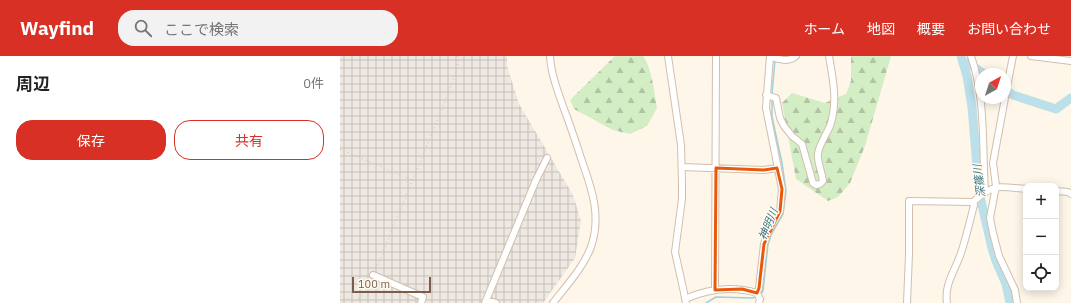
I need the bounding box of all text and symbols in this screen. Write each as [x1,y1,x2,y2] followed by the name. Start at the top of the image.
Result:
[118,10,398,46] search box
[20,16,94,40] text: Wayfind
[132,17,154,39] icon: search
[164,20,239,39] text: ここで検索
[803,20,845,38] text: ホーム
[867,20,895,38] text: 地図
[917,20,945,38] text: 概要
[967,20,1051,38] text: お問い合わせ
[975,68,1011,104] north arrow
[16,73,50,95] text: 周辺
[303,75,324,92] text: 0件
[16,120,166,160] button: 保存
[174,120,324,160] button: 共有
[970,163,988,198] water label: 深篠川
[1023,183,1059,291] map controls
[1023,183,1059,219] button: +
[755,205,781,242] water label: 神明川
[1023,219,1059,255] button: −
[1023,255,1059,291] button: locate
[352,275,431,294] scale bar
[358,277,390,291] text: 100 m

